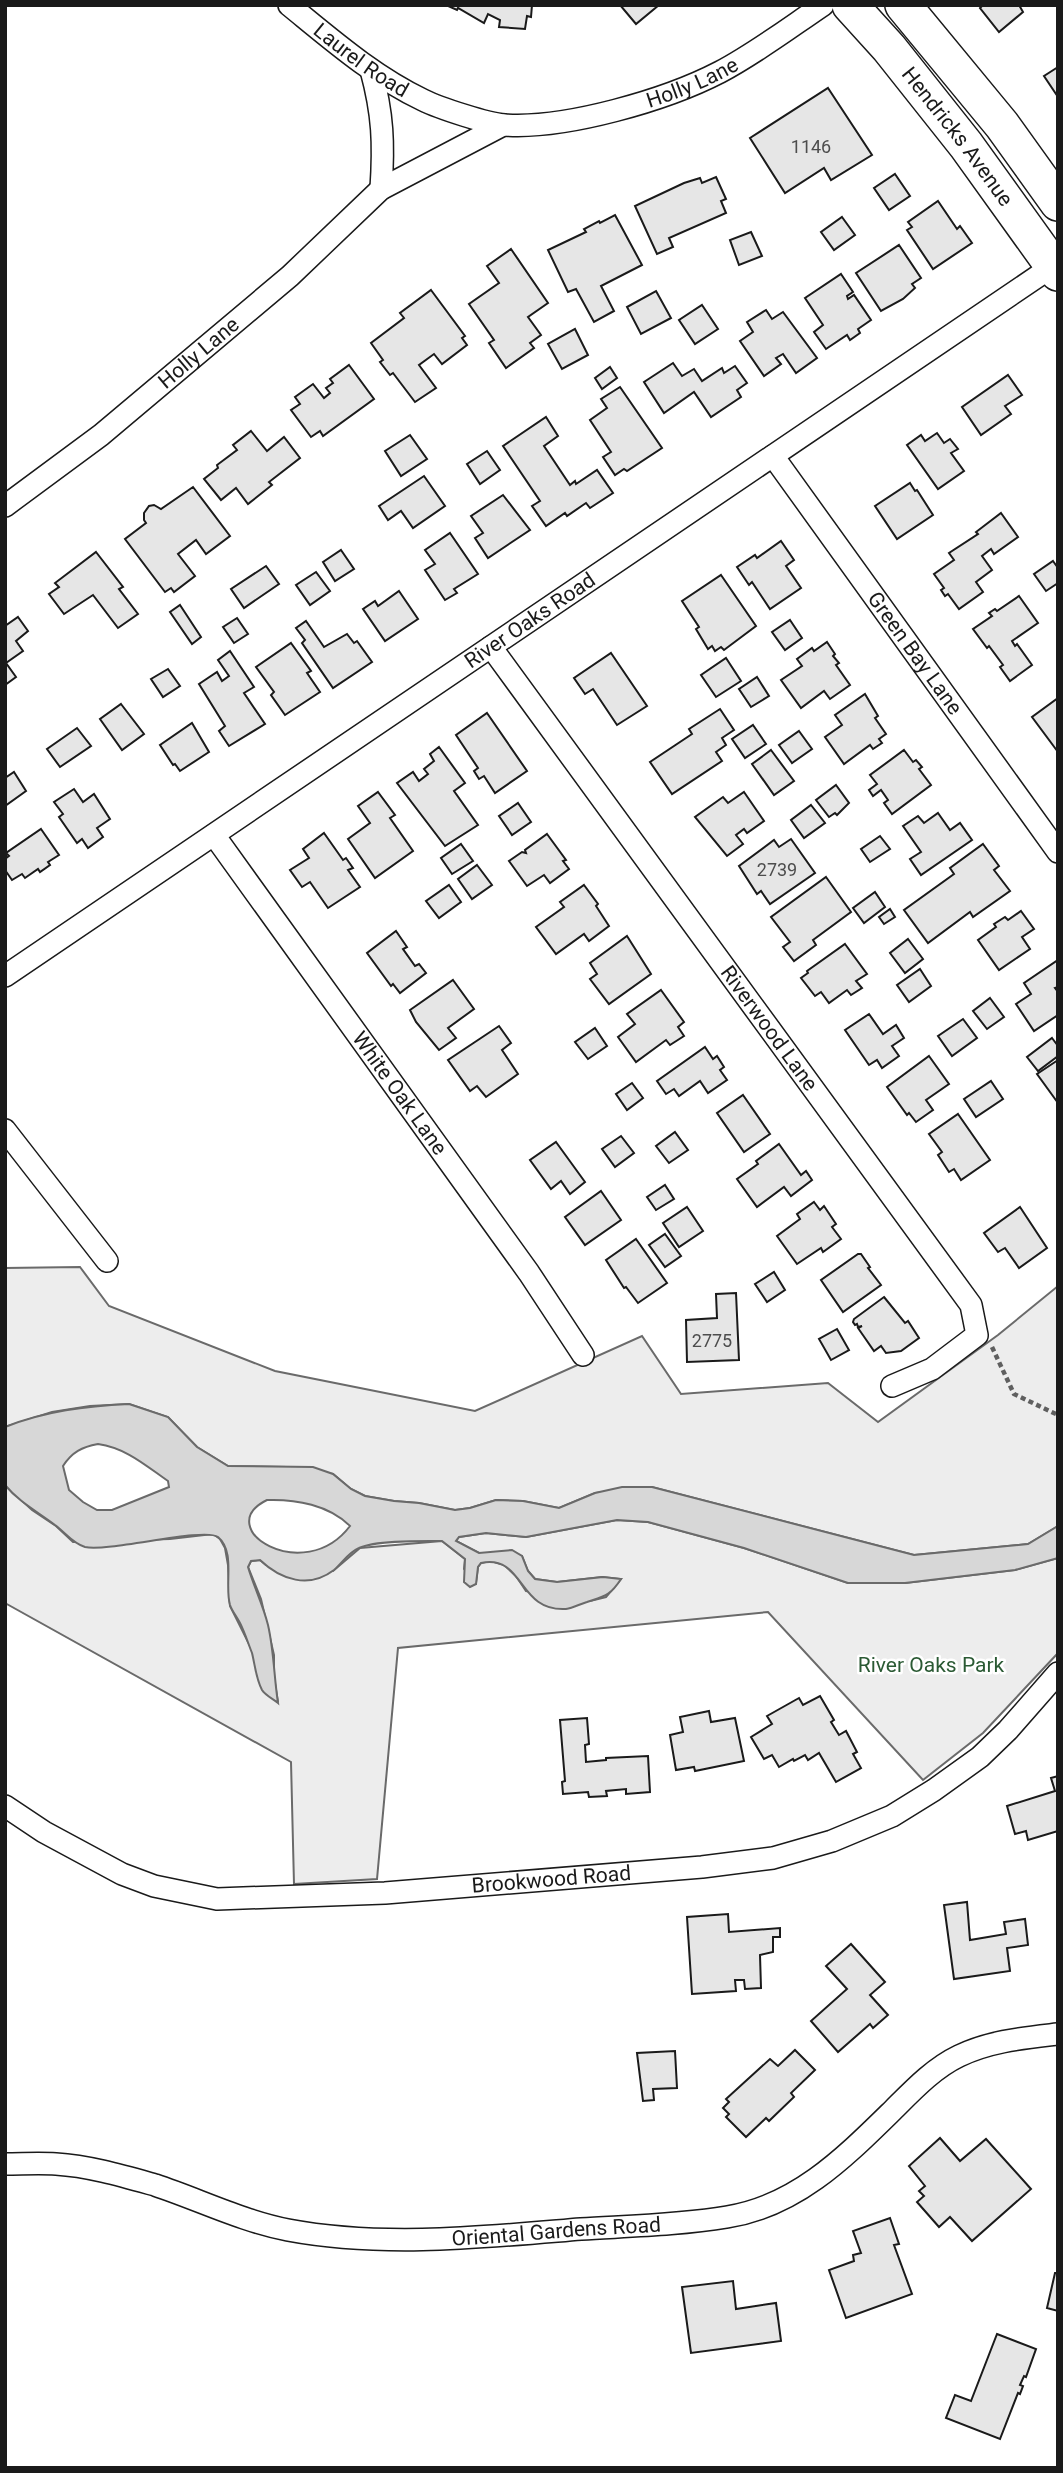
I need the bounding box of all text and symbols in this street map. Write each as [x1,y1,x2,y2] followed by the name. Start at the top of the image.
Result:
[309,18,413,102] street label: Laurel Road
[643,52,742,113] street label: Holly Lane
[897,62,1018,211] street label: Hendricks Avenue
[791,136,831,157] house number: 1146
[153,312,244,394] street label: Holly Lane
[460,568,600,673] street label: River Oaks Road
[863,587,967,719] street label: Green Bay Lane
[757,859,797,880] house number: 2739
[716,961,823,1096] street label: Riverwood Lane
[347,1027,452,1159] street label: White Oak Lane
[692,1330,732,1351] house number: 2775
[858,1653,1005,1677] park label: River Oaks Park
[471,1861,632,1898] street label: Brookwood Road
[451,2212,662,2251] street label: Oriental Gardens Road

